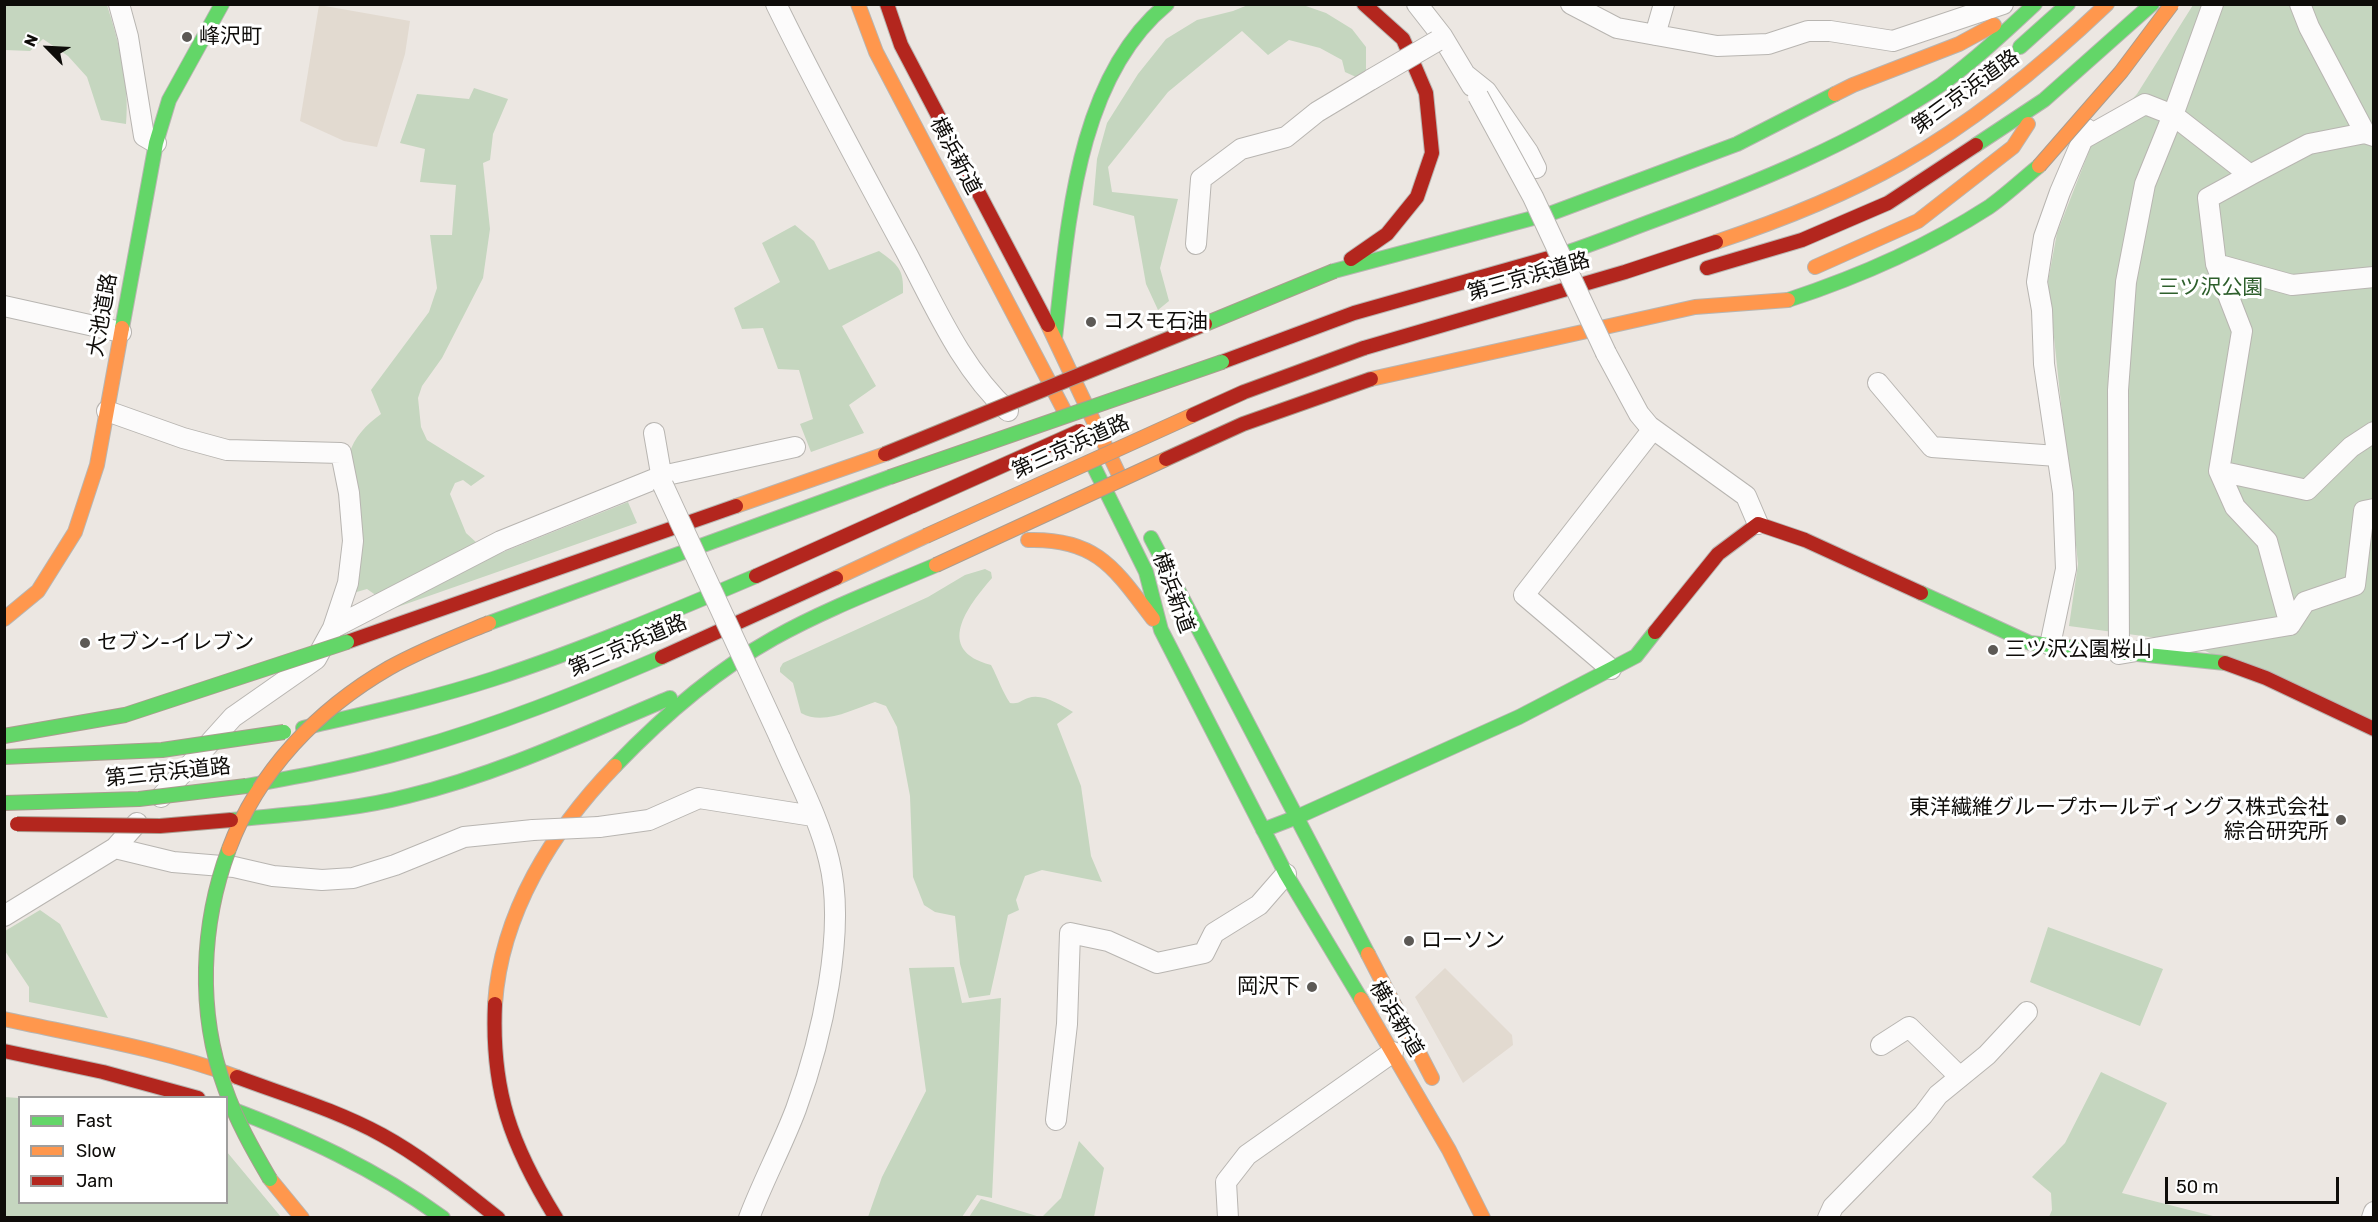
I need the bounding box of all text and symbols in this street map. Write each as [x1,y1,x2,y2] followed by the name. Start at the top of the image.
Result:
[18,18,78,78] north arrow
[199,24,262,50] place label: 峰沢町
[180,30,194,44] marker: 峰沢町
[20,31,42,50] text: N
[1908,45,2024,139] street label: 第三京浜道路
[924,113,986,199] street label: 横浜新道
[1465,248,1593,306] street label: 第三京浜道路
[83,271,123,359] street label: 大池道路
[2159,275,2263,301] park label: 三ツ沢公園
[1103,309,1208,335] place label: コスモ石油
[1084,315,1098,329] marker: コスモ石油
[1008,410,1134,484] street label: 第三京浜道路
[1147,549,1199,637] street label: 横浜新道
[565,610,691,682] street label: 第三京浜道路
[97,630,254,656] place label: セブン-イレブン
[78,636,92,650] marker: セブン-イレブン
[2005,637,2152,663] place label: 三ツ沢公園桜山
[1986,643,2000,657] marker: 三ツ沢公園桜山
[104,754,232,792] street label: 第三京浜道路
[1909,795,2329,845] place label: 東洋繊維グループホールディングス株式会社 綜合研究所
[2334,813,2348,827] marker: 東洋繊維グループホールディングス株式会社 綜合研究所
[1421,928,1505,954] place label: ローソン
[1402,934,1416,948] marker: ローソン
[1237,974,1300,1000] place label: 岡沢下
[1364,977,1428,1061] street label: 横浜新道
[1305,980,1319,994] marker: 岡沢下
[18,1096,228,1204] legend
[76,1110,112,1132] text: Fast
[76,1140,116,1162] text: Slow
[2168,1165,2342,1203] scale bar
[76,1170,113,1192] text: Jam
[2176,1176,2219,1198] text: 50 m

